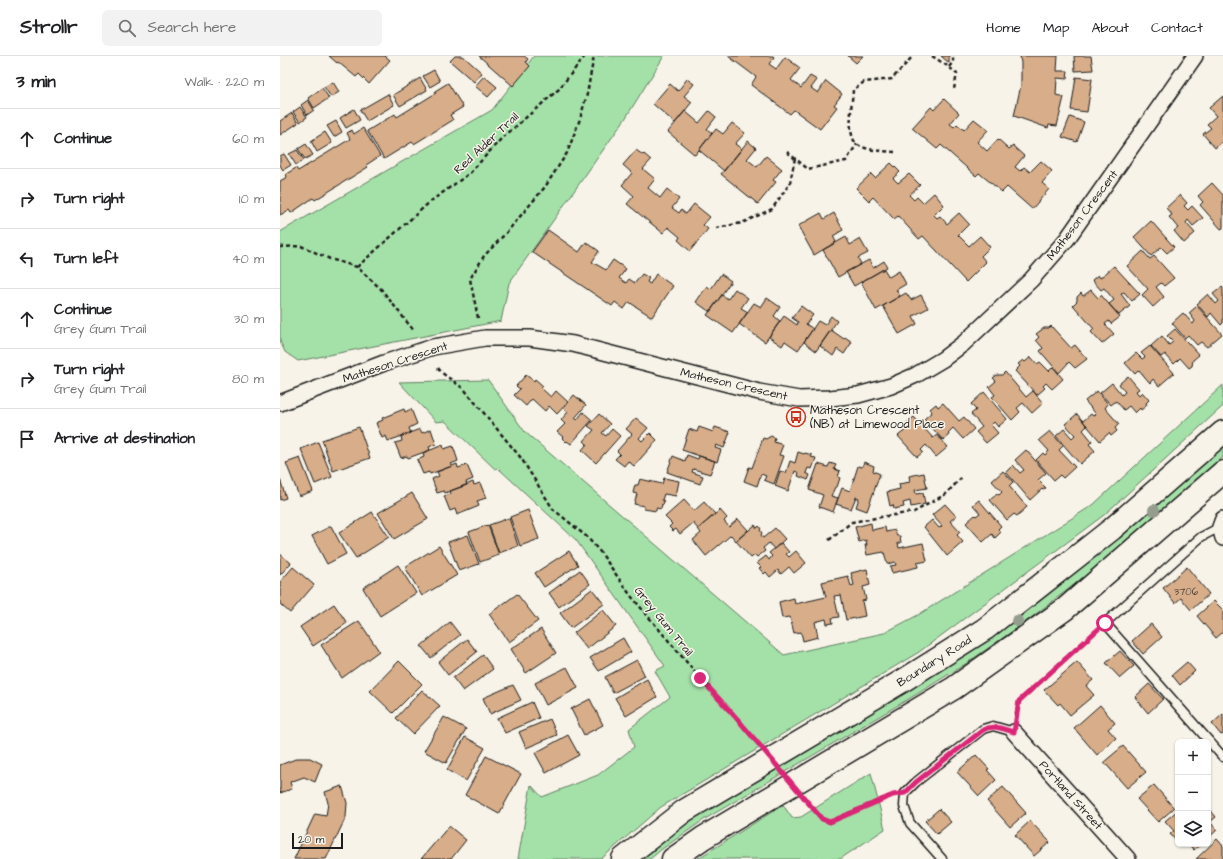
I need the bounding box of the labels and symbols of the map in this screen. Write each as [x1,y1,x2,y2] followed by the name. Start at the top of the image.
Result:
[450,109,523,178] street label: Red Alder Trail
[1043,166,1122,264] street label: Matheson Crescent
[340,337,450,387] street label: Matheson Crescent
[679,364,789,405] street label: Matheson Crescent
[810,402,945,433] place label: Matheson Crescent (NB) at Limewood Place
[785,406,807,428] bus stop icon: Matheson Crescent (NB) at Limewood Place
[629,583,697,661] street label: Grey Gum Trail
[1174,585,1199,599] house number: 3706
[1096,614,1114,632] route start
[894,632,975,692] street label: Boundary Road
[691,669,709,687] route end
[1035,757,1106,834] street label: Portland Street
[292,831,343,850] scale bar

